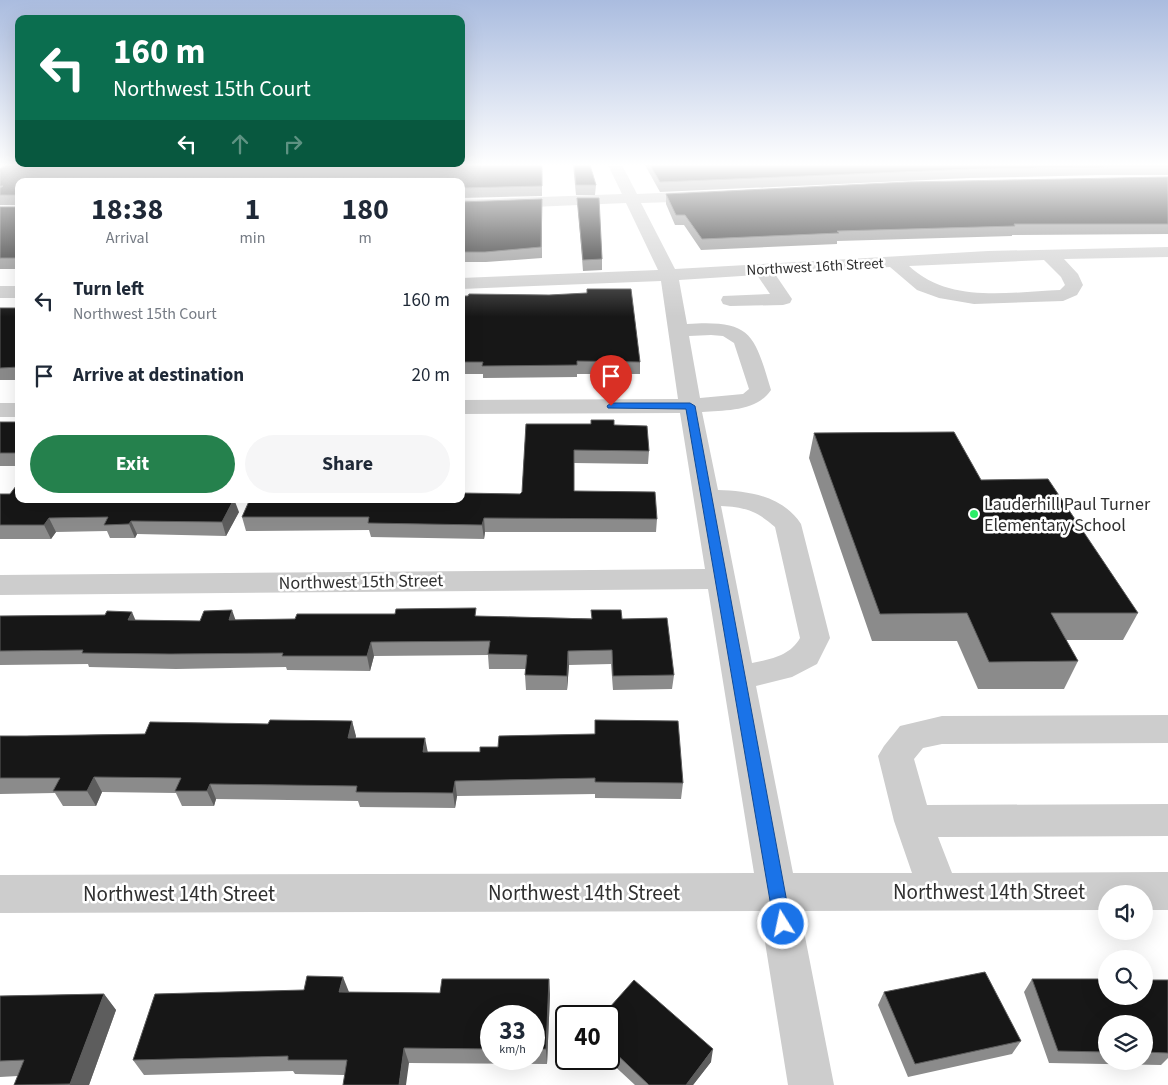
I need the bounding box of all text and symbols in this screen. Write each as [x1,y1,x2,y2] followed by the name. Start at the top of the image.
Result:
[113,27,205,77] text: 160 m
[30,35,95,100] icon: left
[113,73,311,105] text: Northwest 15th Court
[173,130,201,158] icon: left
[226,130,254,158] icon: ahead
[279,130,307,158] icon: right
[91,188,163,231] text: 18:38
[244,188,260,231] text: 1
[341,188,389,231] text: 180
[106,227,149,249] text: Arrival
[239,227,265,249] text: min
[359,227,372,249] text: m
[746,253,884,281] street label: Northwest 16th Street
[73,276,144,303] text: Turn left
[30,287,58,315] icon: left
[402,287,450,314] text: 160 m
[73,303,217,325] text: Northwest 15th Court
[590,355,632,406] pin
[30,362,58,390] icon: arrive
[73,362,244,389] text: Arrive at destination
[412,362,450,389] text: 20 m
[597,362,625,390] icon: arrive
[30,435,235,493] button: Exit
[245,435,450,493] button: Share
[984,492,1151,538] place label: Lauderhill Paul Turner Elementary School
[968,508,980,520] marker: Lauderhill Paul Turner Elementary School
[278,568,444,596] street label: Northwest 15th Street
[893,877,1085,907] street label: Northwest 14th Street
[488,878,680,908] street label: Northwest 14th Street
[83,879,275,909] street label: Northwest 14th Street
[1098,885,1153,1070] map controls
[1098,885,1153,940] button: sound
[756,897,808,949] position arrow
[1098,950,1153,1005] button: search
[555,1005,620,1070] speed limit sign: 40
[499,1013,526,1049] text: 33
[1098,1015,1153,1070] button: layers
[499,1041,526,1058] text: km/h

